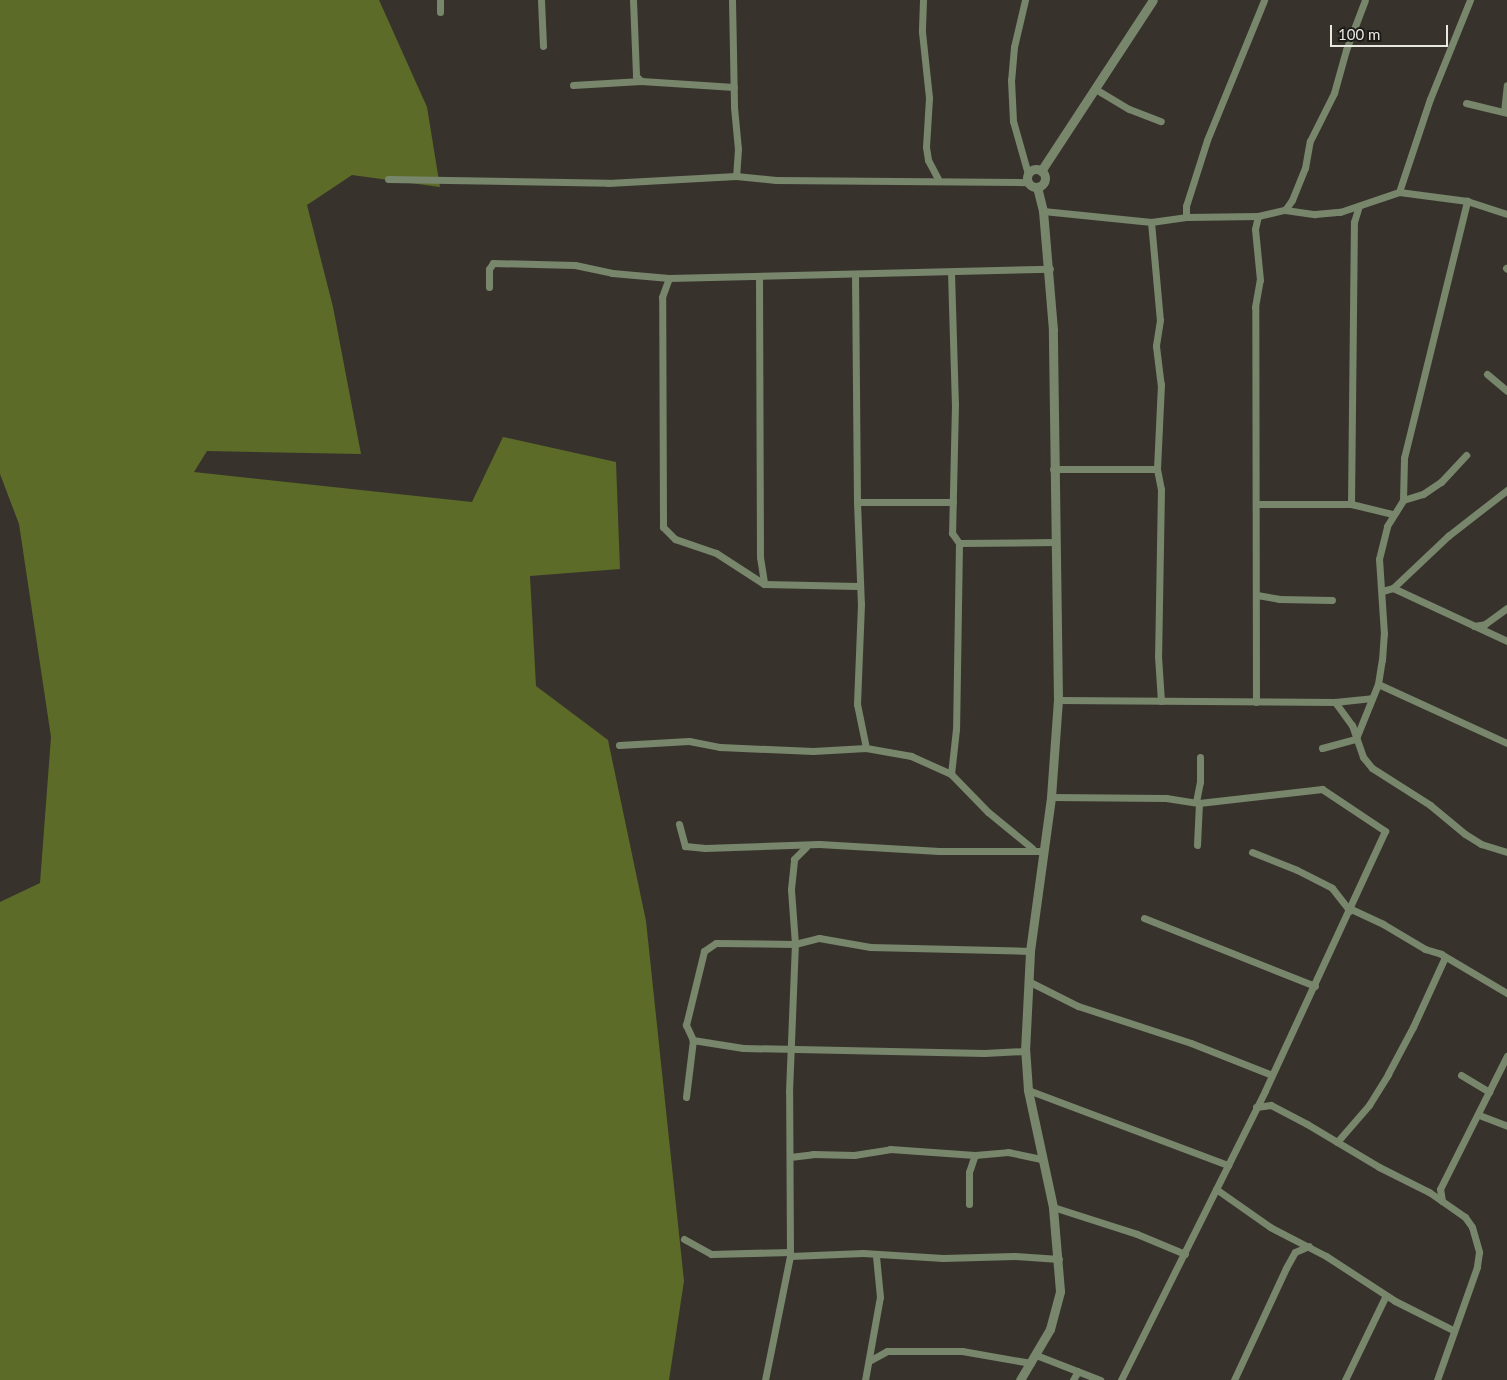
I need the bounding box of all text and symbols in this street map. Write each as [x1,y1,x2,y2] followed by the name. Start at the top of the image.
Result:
[1332,15,1450,47] scale bar
[1338,25,1380,43] text: 100 m

